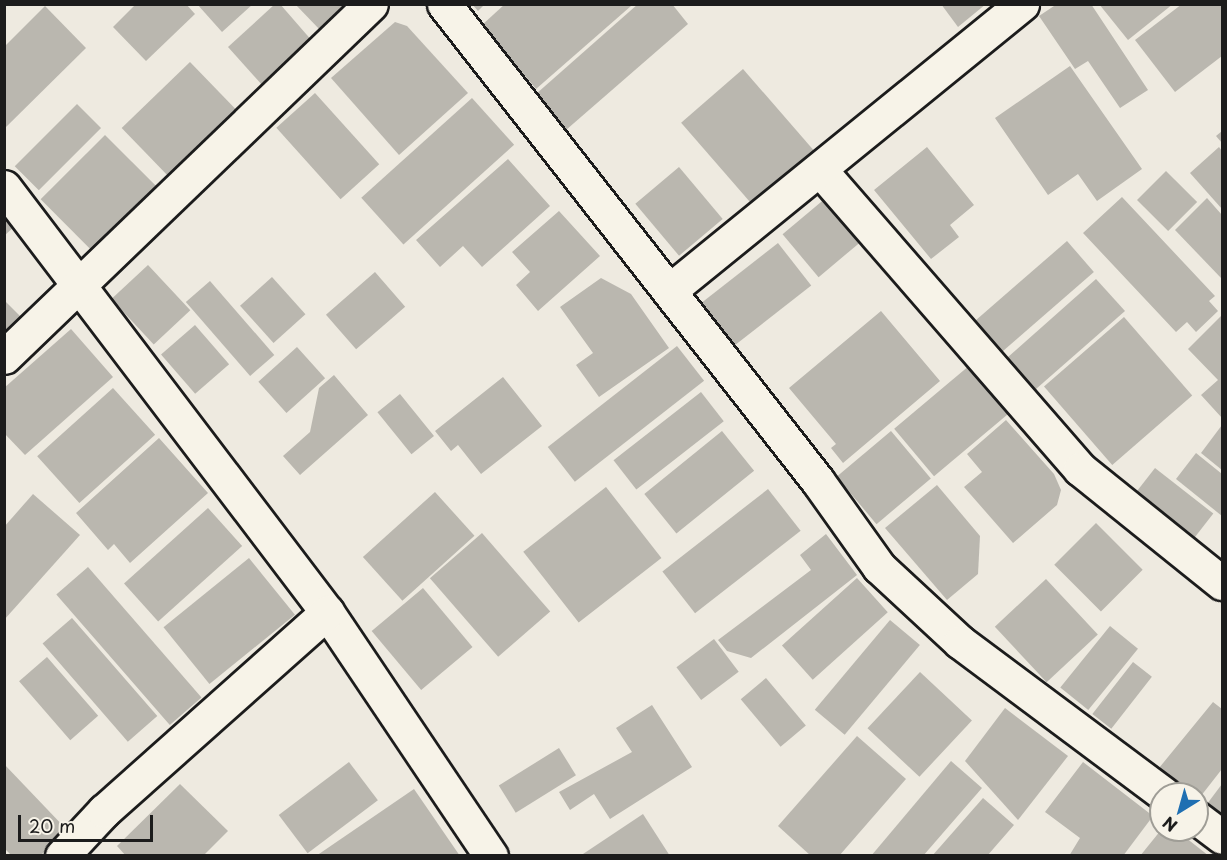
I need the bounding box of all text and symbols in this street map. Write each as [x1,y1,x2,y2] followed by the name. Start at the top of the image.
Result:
[1149,782,1209,842] north arrow
[21,803,156,841] scale bar
[1157,811,1182,838] text: N
[29,812,75,839] text: 20 m

